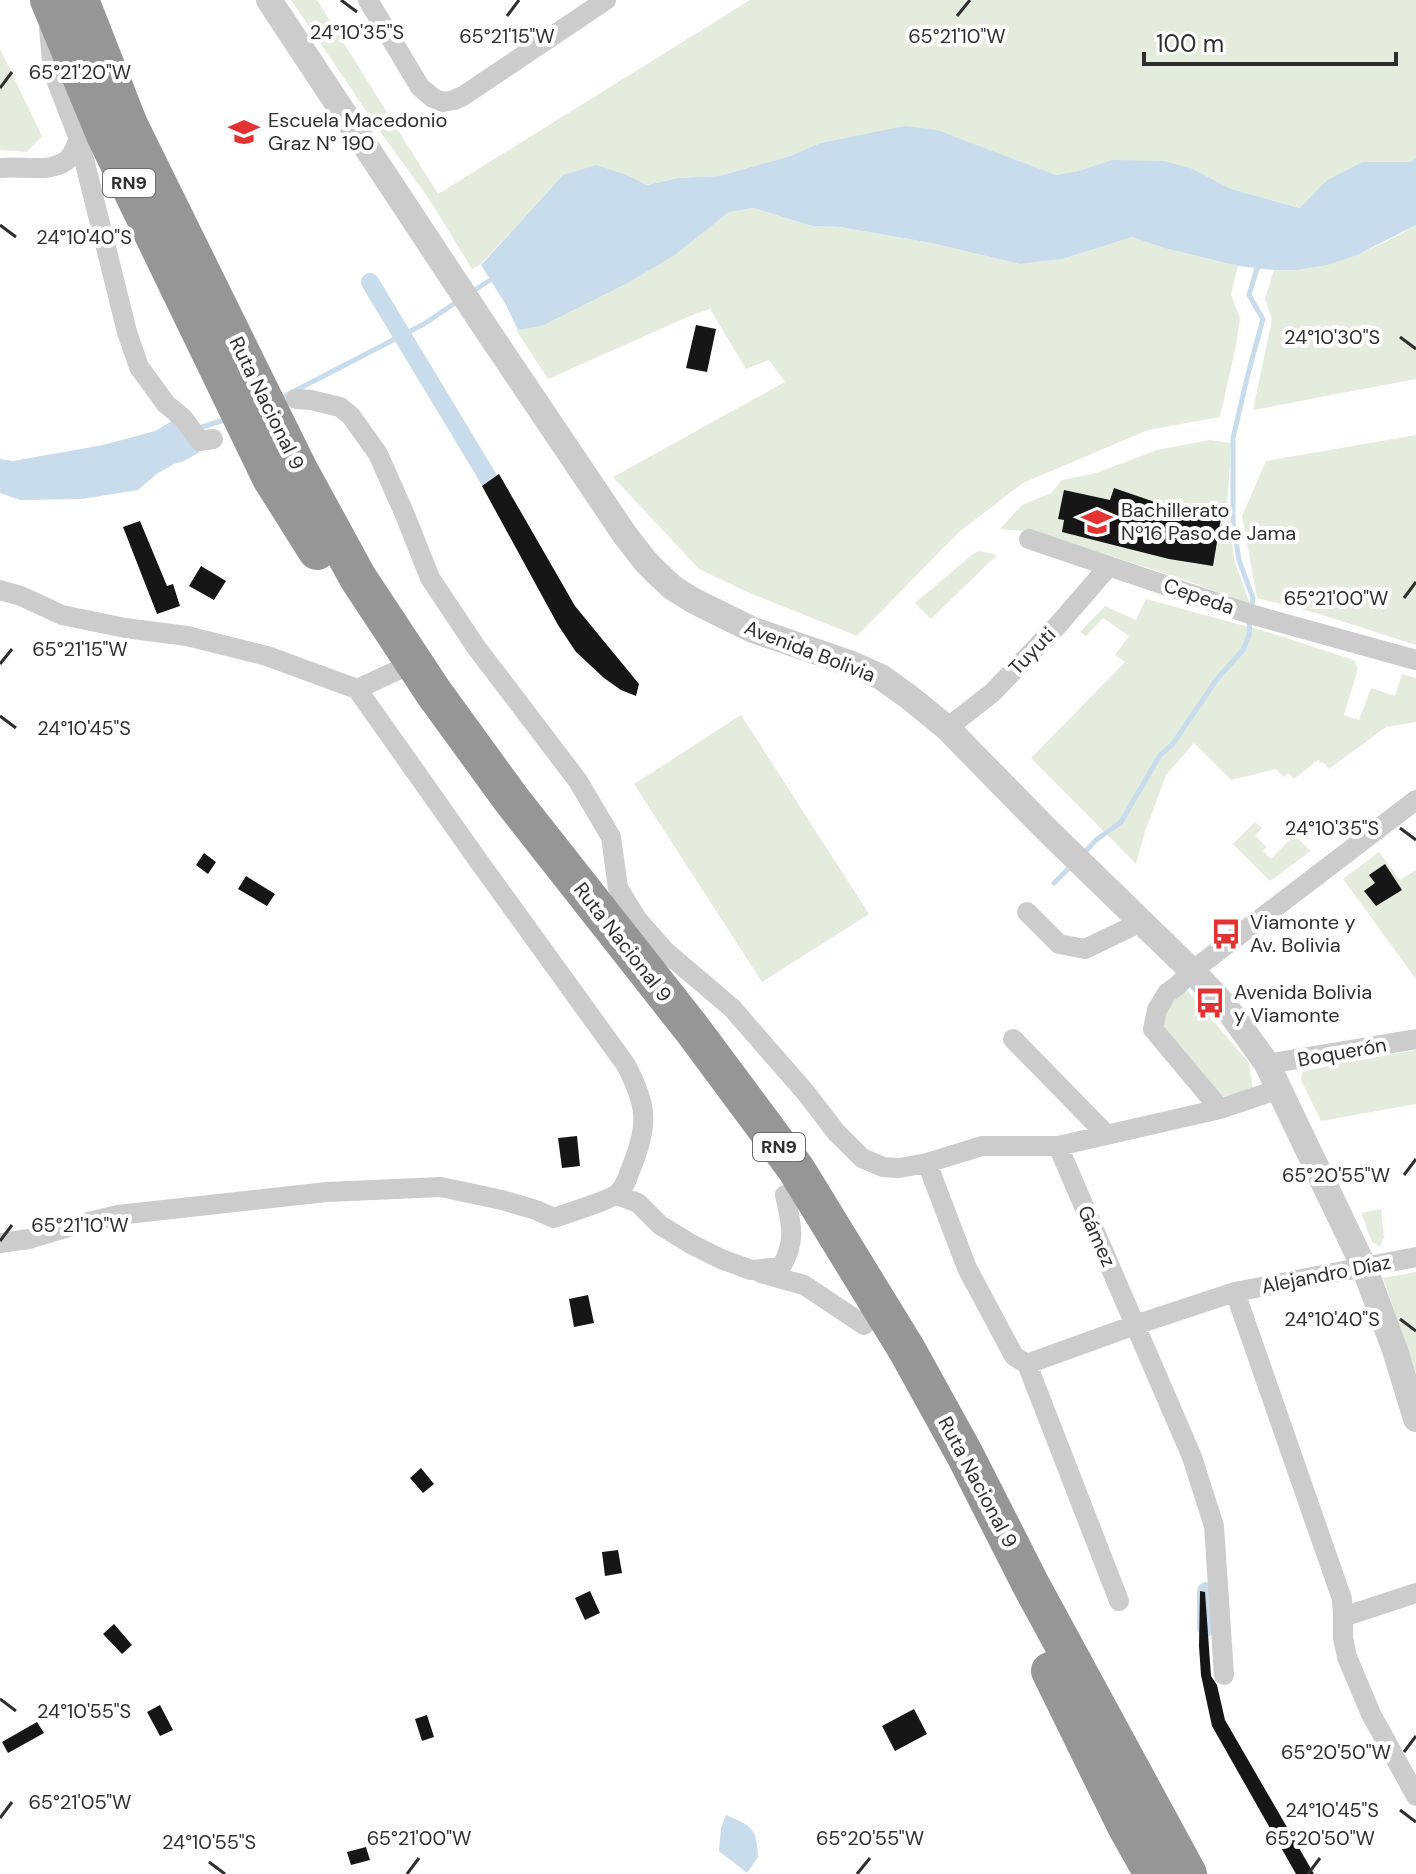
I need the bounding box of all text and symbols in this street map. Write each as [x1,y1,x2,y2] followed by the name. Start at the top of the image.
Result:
[1144,16,1396,66] scale bar
[310,19,404,45] text: 24°10'35"S
[459,23,555,49] text: 65°21'15"W
[908,23,1006,49] text: 65°21'10"W
[1156,28,1224,59] text: 100 m
[29,59,131,85] text: 65°21'20"W
[268,107,447,156] place label: Escuela Macedonio Graz N° 190
[227,115,261,149] school or university icon: Escuela Macedonio Graz N° 190
[103,169,155,197] road number: RN9
[36,224,132,250] text: 24°10'40"S
[1284,324,1380,350] text: 24°10'30"S
[224,332,310,474] street label: Ruta Nacional 9
[1121,497,1296,546] place label: Bachillerato Nº16 Paso de Jama
[1080,505,1114,539] school or university icon: Bachillerato Nº16 Paso de Jama
[1160,572,1238,620] street label: Cepeda
[1284,585,1388,611] text: 65°21'00"W
[741,614,879,688] street label: Avenida Bolivia
[1003,622,1061,680] street label: Tuyuti
[32,636,128,662] text: 65°21'15"W
[37,715,131,741] text: 24°10'45"S
[1285,815,1379,841] text: 24°10'35"S
[568,877,678,1007] street label: Ruta Nacional 9
[1250,909,1356,958] place label: Viamonte y Av. Bolivia
[1209,917,1243,951] bus stop icon: Viamonte y Av. Bolivia
[1234,979,1372,1028] place label: Avenida Bolivia y Viamonte
[1193,986,1227,1020] bus stop icon: Avenida Bolivia y Viamonte
[1296,1031,1388,1073] street label: Boquerón
[753,1133,805,1161] road number: RN9
[1282,1162,1390,1188] text: 65°20'55"W
[1072,1201,1122,1271] street label: Gámez
[31,1212,129,1238] text: 65°21'10"W
[1259,1249,1393,1299] street label: Alejandro Díaz
[1284,1306,1380,1332] text: 24°10'40"S
[933,1412,1023,1552] street label: Ruta Nacional 9
[37,1698,131,1724] text: 24°10'55"S
[1281,1739,1391,1765] text: 65°20'50"W
[29,1789,131,1815] text: 65°21'05"W
[1285,1797,1379,1823] text: 24°10'45"S
[367,1825,471,1851] text: 65°21'00"W
[816,1825,924,1851] text: 65°20'55"W
[1265,1825,1375,1851] text: 65°20'50"W
[162,1829,256,1855] text: 24°10'55"S

